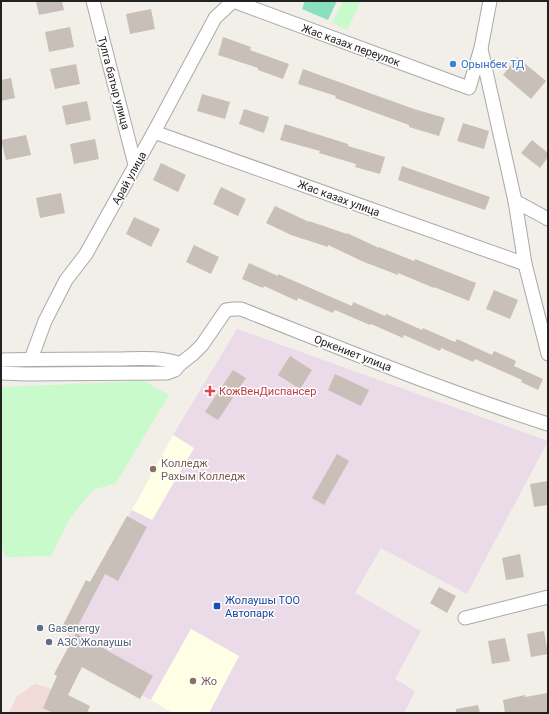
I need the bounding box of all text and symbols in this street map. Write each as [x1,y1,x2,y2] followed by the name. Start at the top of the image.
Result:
[300,22,402,69] street label: Жас казах переулок
[95,35,132,131] street label: Тулга батыр улица
[461,58,524,71] place label: Орынбек ТД
[448,59,458,69] marker: Орынбек ТД
[110,149,149,207] street label: Арай улица
[296,178,382,219] street label: Жас казах улица
[312,333,393,374] street label: Оркениет улица
[204,385,216,397] marker: КожВенДиспансер
[219,385,316,398] place label: КожВенДиспансер
[161,457,246,483] place label: Колледж Рахым Колледж
[148,464,158,474] marker: Колледж Рахым Колледж
[225,594,300,620] place label: Жолаушы ТОО Автопарк
[212,601,222,611] marker: Жолаушы ТОО Автопарк
[48,622,101,635] place label: Gasenergy
[35,623,45,633] marker: Gasenergy
[57,636,132,649] place label: АЗС Жолаушы
[44,637,54,647] marker: АЗС Жолаушы
[201,675,217,688] place label: Жо
[188,676,198,686] marker: Жо

